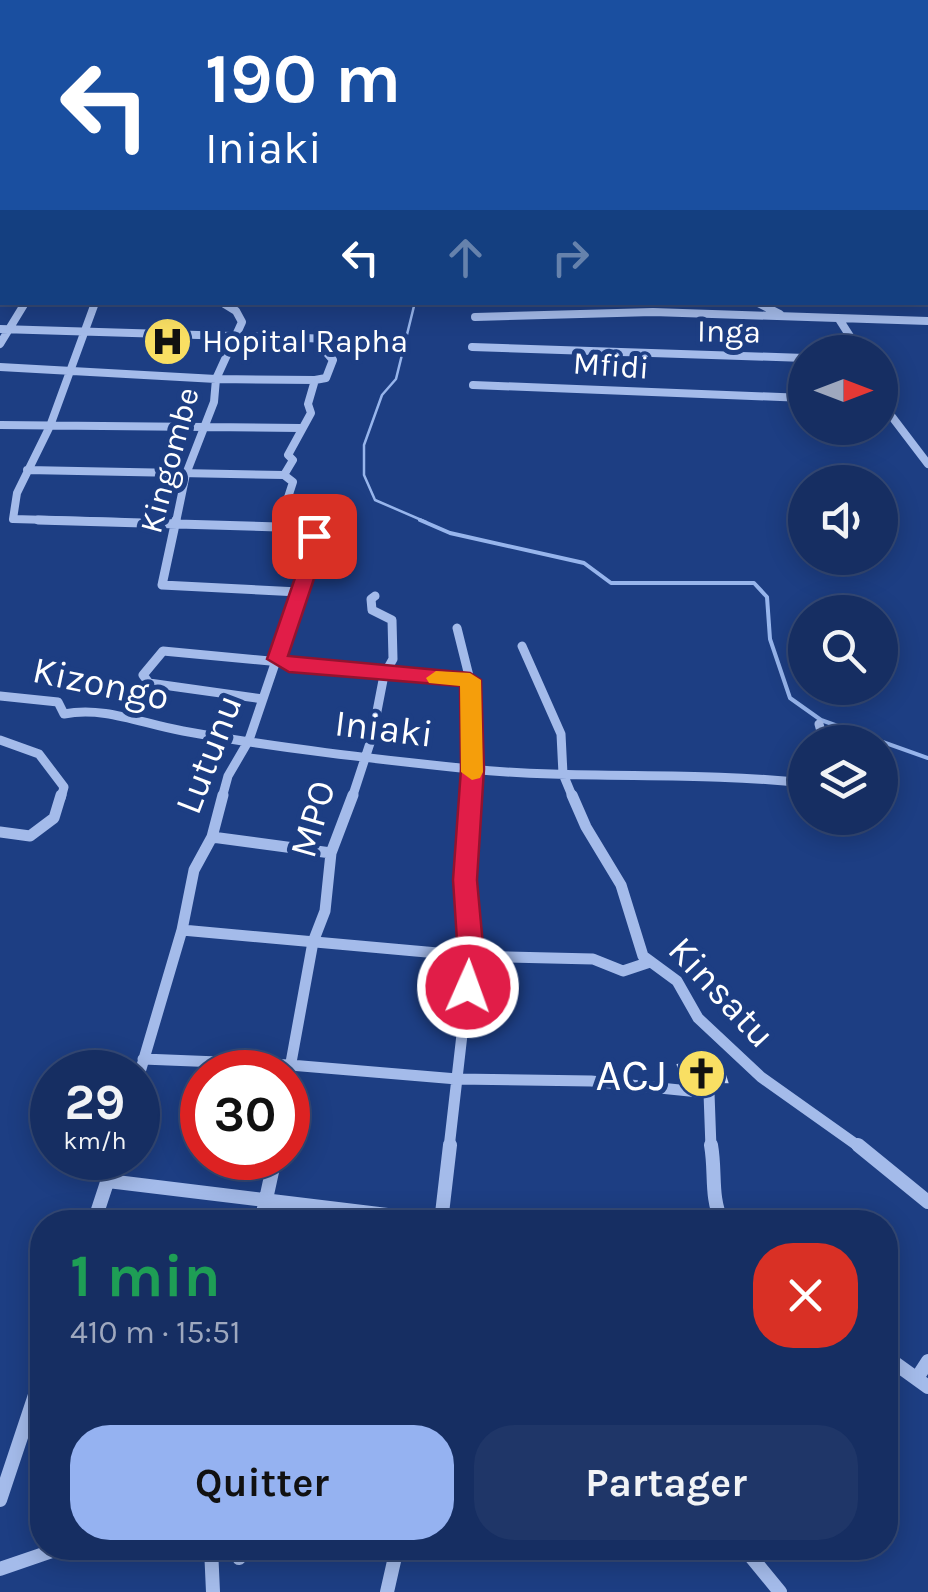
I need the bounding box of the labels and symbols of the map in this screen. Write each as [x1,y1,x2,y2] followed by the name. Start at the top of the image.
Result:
[697,312,761,351] street label: Inga
[141,315,193,367] hospital icon: Hopital Rapha
[202,323,408,360] place label: Hopital Rapha
[788,335,898,445] north arrow
[572,344,650,387] street label: Mfidi
[132,383,207,537] street label: Kingombe
[272,494,357,579] pin
[29,647,173,720] street label: Kizongo
[165,688,252,820] street label: Lutunu
[332,700,436,757] street label: Iniaki
[280,776,345,863] street label: MPO
[659,927,784,1057] street label: Kinsatu
[416,935,520,1039] position arrow
[676,1048,728,1100] church icon: ACJ
[595,1049,667,1101] place label: ACJ
[180,1050,310,1180] speed limit sign: 30

